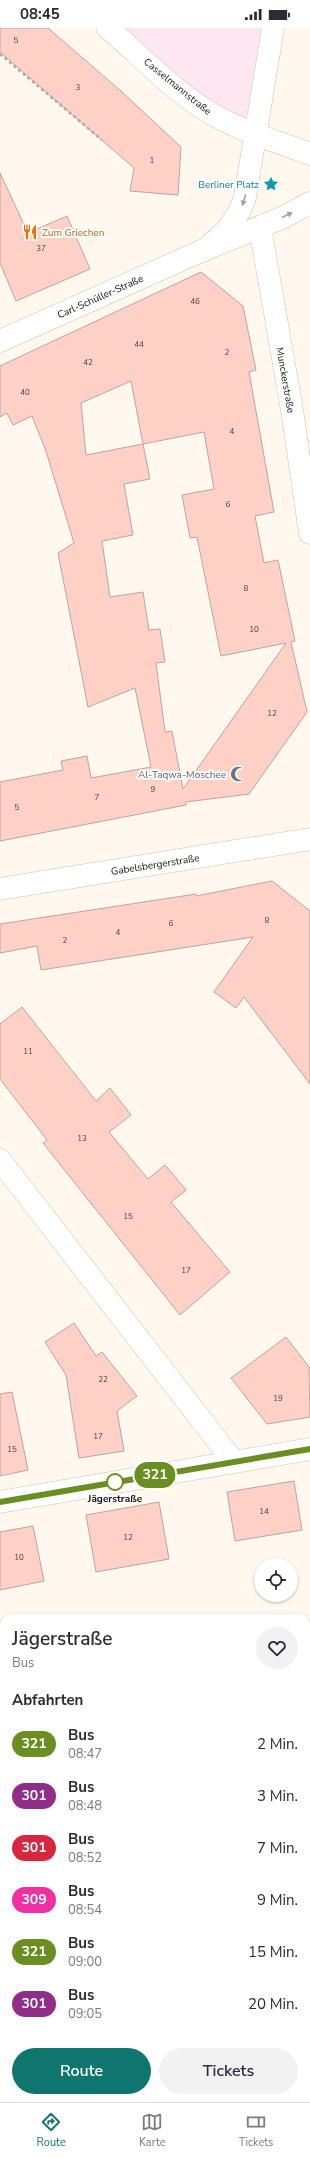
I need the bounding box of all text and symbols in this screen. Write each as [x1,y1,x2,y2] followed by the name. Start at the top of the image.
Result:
[20,4,60,24] text: 08:45
[14,35,19,46] house number: 5
[141,55,214,119] street label: Casselmannstraße
[76,82,81,93] house number: 3
[150,155,155,166] house number: 1
[262,175,280,193] place icon: Berliner Platz
[198,178,259,192] place label: Berliner Platz
[241,194,247,206] one-way arrow
[281,212,293,218] one-way arrow
[21,223,39,241] restaurant icon: Zum Griechen
[42,226,104,240] place label: Zum Griechen
[36,243,46,254] house number: 37
[55,272,146,322] street label: Carl-Schüller-Straße
[190,296,200,307] house number: 46
[134,339,144,350] house number: 44
[272,346,298,414] street label: Munckerstraße
[225,347,230,358] house number: 2
[83,357,93,368] house number: 42
[20,387,30,398] house number: 40
[230,426,235,437] house number: 4
[226,499,231,510] house number: 6
[244,583,249,594] house number: 8
[249,624,259,635] house number: 10
[267,708,277,719] house number: 12
[229,765,247,783] mosque icon: Al-Taqwa-Moschee
[138,768,226,782] place label: Al-Taqwa-Moschee
[151,784,156,795] house number: 9
[95,792,100,803] house number: 7
[15,802,20,813] house number: 5
[110,851,200,879] street label: Gabelsbergerstraße
[265,915,270,926] house number: 8
[169,918,174,929] house number: 6
[116,927,121,938] house number: 4
[63,935,68,946] house number: 2
[23,1046,33,1057] house number: 11
[77,1133,87,1144] house number: 13
[123,1211,133,1222] house number: 15
[181,1265,191,1276] house number: 17
[98,1374,108,1385] house number: 22
[273,1393,283,1404] house number: 19
[93,1431,103,1442] house number: 17
[7,1444,17,1455] house number: 15
[132,1462,178,1488] line badge: 321
[142,1465,168,1484] text: 321
[106,1473,124,1491] marker: Jägerstraße
[87,1492,143,1506] place label: Jägerstraße
[259,1506,269,1517] house number: 14
[123,1532,133,1543] house number: 12
[14,1552,24,1563] house number: 10
[254,1558,298,1602] map controls
[254,1558,298,1602] button: locate
[12,1626,113,1652] text: Jägerstraße
[256,1627,298,1669] button: heart
[12,1654,34,1672] text: Bus
[12,1690,83,1710] text: Abfahrten
[68,1725,94,1745] text: Bus
[21,1734,47,1753] text: 321
[257,1734,298,1754] text: 2 Min.
[68,1745,102,1763] text: 08:47
[68,1777,94,1797] text: Bus
[21,1786,47,1805] text: 301
[257,1786,298,1806] text: 3 Min.
[68,1797,102,1815] text: 08:48
[68,1829,94,1849] text: Bus
[21,1838,47,1857] text: 301
[257,1838,298,1858] text: 7 Min.
[68,1849,102,1867] text: 08:52
[68,1881,94,1901] text: Bus
[21,1890,47,1909] text: 309
[257,1890,298,1910] text: 9 Min.
[68,1901,102,1919] text: 08:54
[68,1933,94,1953] text: Bus
[21,1942,47,1961] text: 321
[248,1942,298,1962] text: 15 Min.
[68,1953,102,1971] text: 09:00
[68,1985,94,2005] text: Bus
[21,1994,47,2013] text: 301
[248,1994,298,2014] text: 20 Min.
[68,2005,102,2023] text: 09:05
[12,2048,151,2094] button: Route
[159,2048,298,2094] button: Tickets
[37,2111,66,2150] tab: Route
[139,2111,166,2150] tab: Karte
[239,2111,273,2150] tab: Tickets

